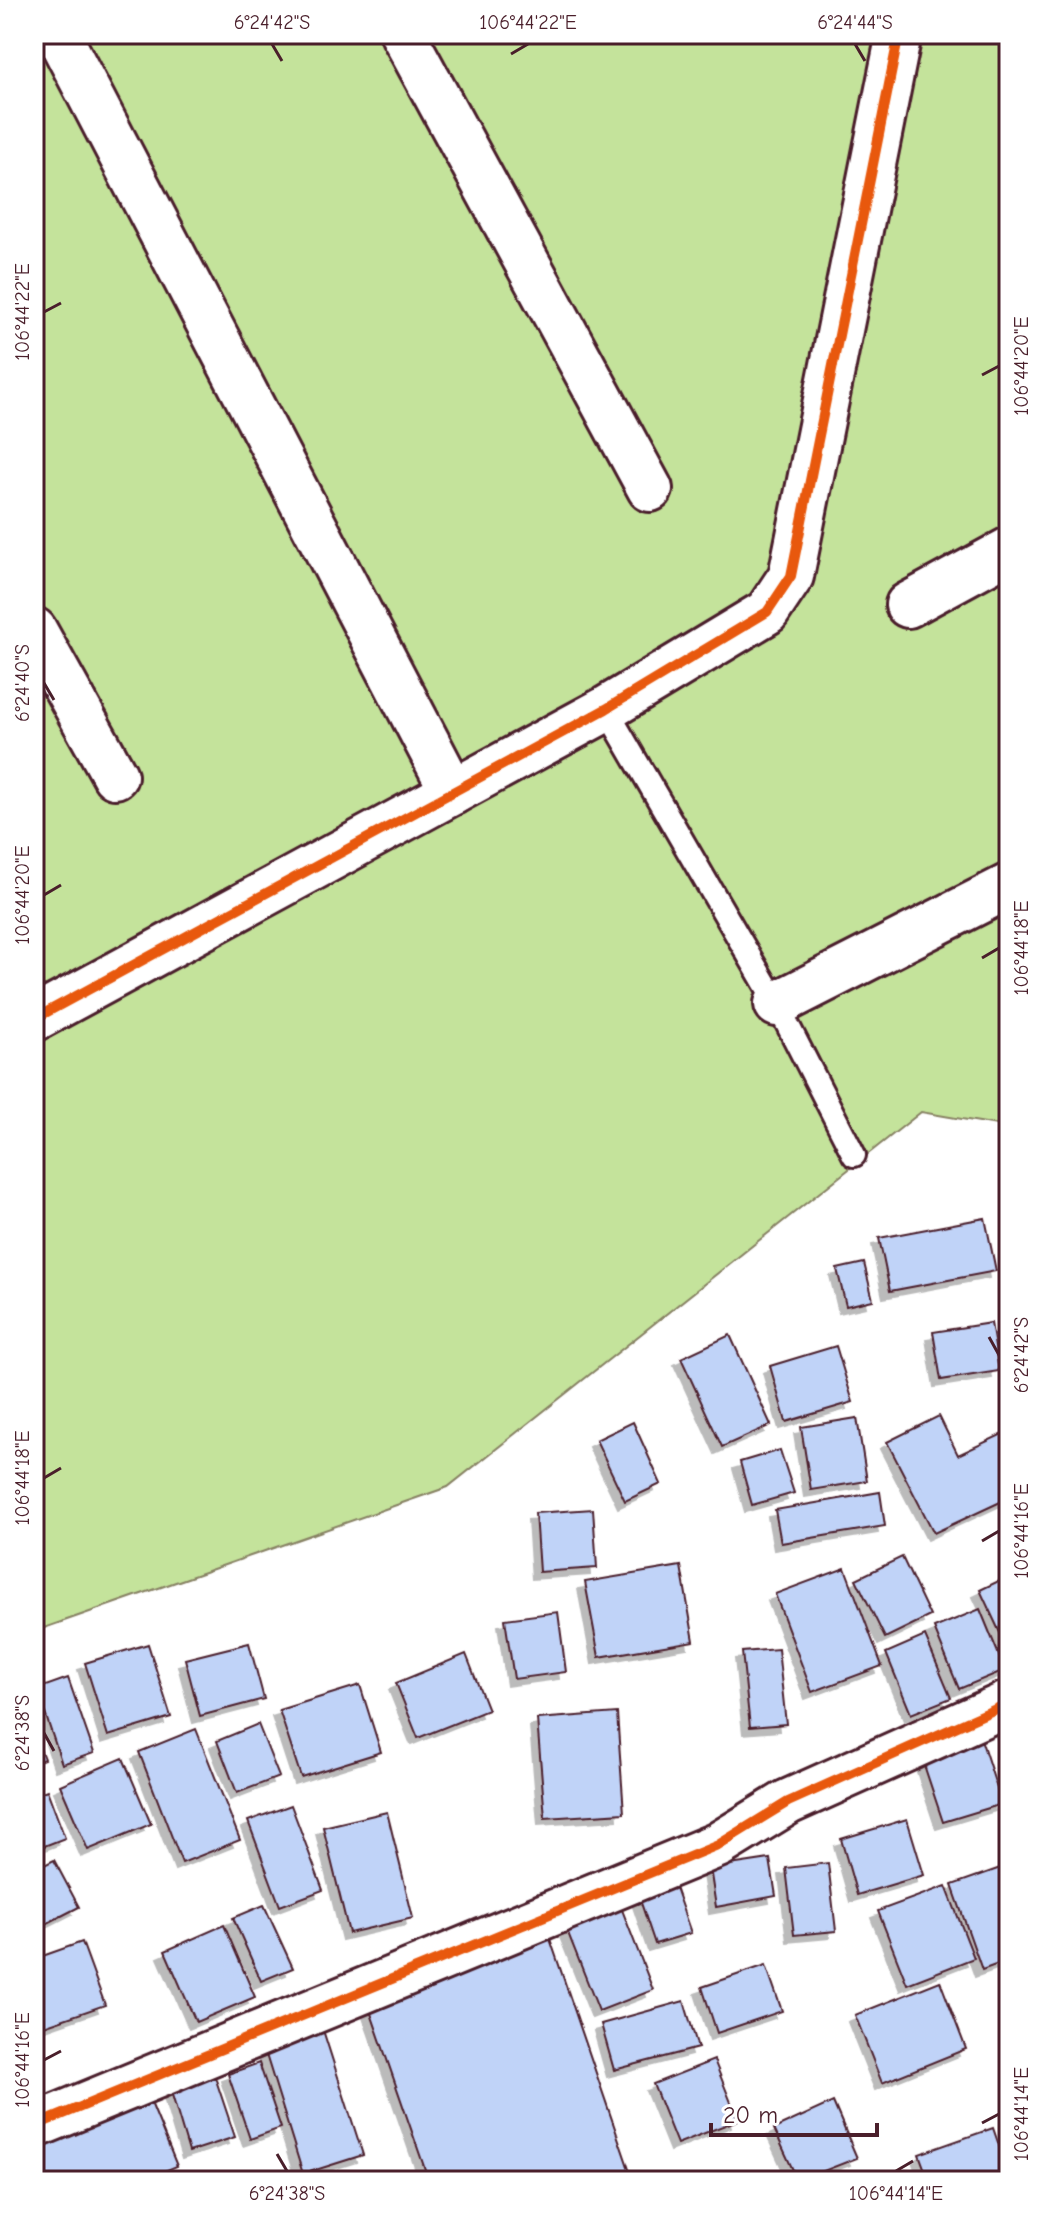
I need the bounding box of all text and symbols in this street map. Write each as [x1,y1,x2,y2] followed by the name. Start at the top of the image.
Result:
[234,11,310,34] text: 6°24'42"S
[479,11,577,34] text: 106°44'22"E
[817,11,893,34] text: 6°24'44"S
[11,263,34,361] text: 106°44'22"E
[1010,316,1033,416] text: 106°44'20"E
[11,644,34,722] text: 6°24'40"S
[11,845,34,945] text: 106°44'20"E
[1010,901,1033,995] text: 106°44'18"E
[1010,1317,1033,1393] text: 6°24'42"S
[11,1431,34,1525] text: 106°44'18"E
[1010,1483,1033,1579] text: 106°44'16"E
[11,1695,34,1771] text: 6°24'38"S
[11,2012,34,2108] text: 106°44'16"E
[1010,2067,1033,2161] text: 106°44'14"E
[711,2087,877,2137] scale bar
[723,2101,778,2129] text: 20 m
[249,2182,325,2205] text: 6°24'38"S
[849,2182,943,2205] text: 106°44'14"E

